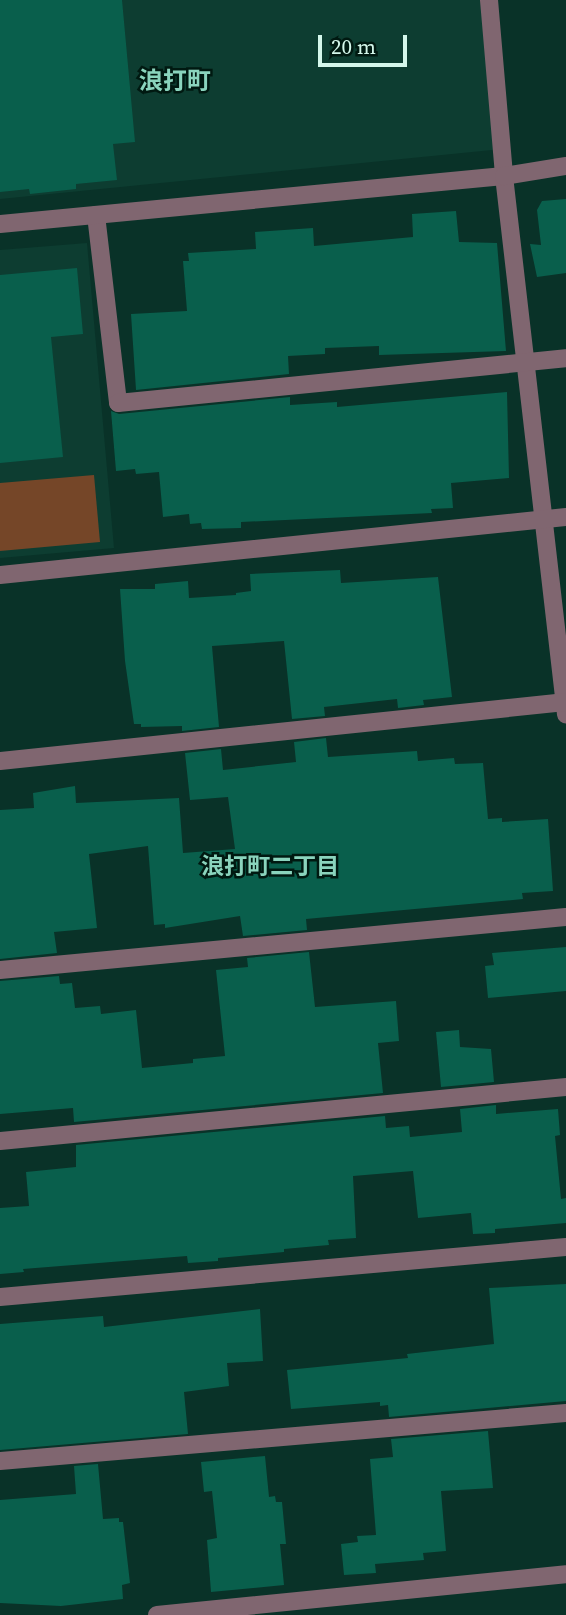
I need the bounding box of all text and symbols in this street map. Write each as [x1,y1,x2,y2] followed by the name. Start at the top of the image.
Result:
[321,21,410,65] scale bar
[331,32,376,61] text: 20 m
[139,67,211,95] district label: 浪打町
[201,852,339,880] district label: 浪打町二丁目

